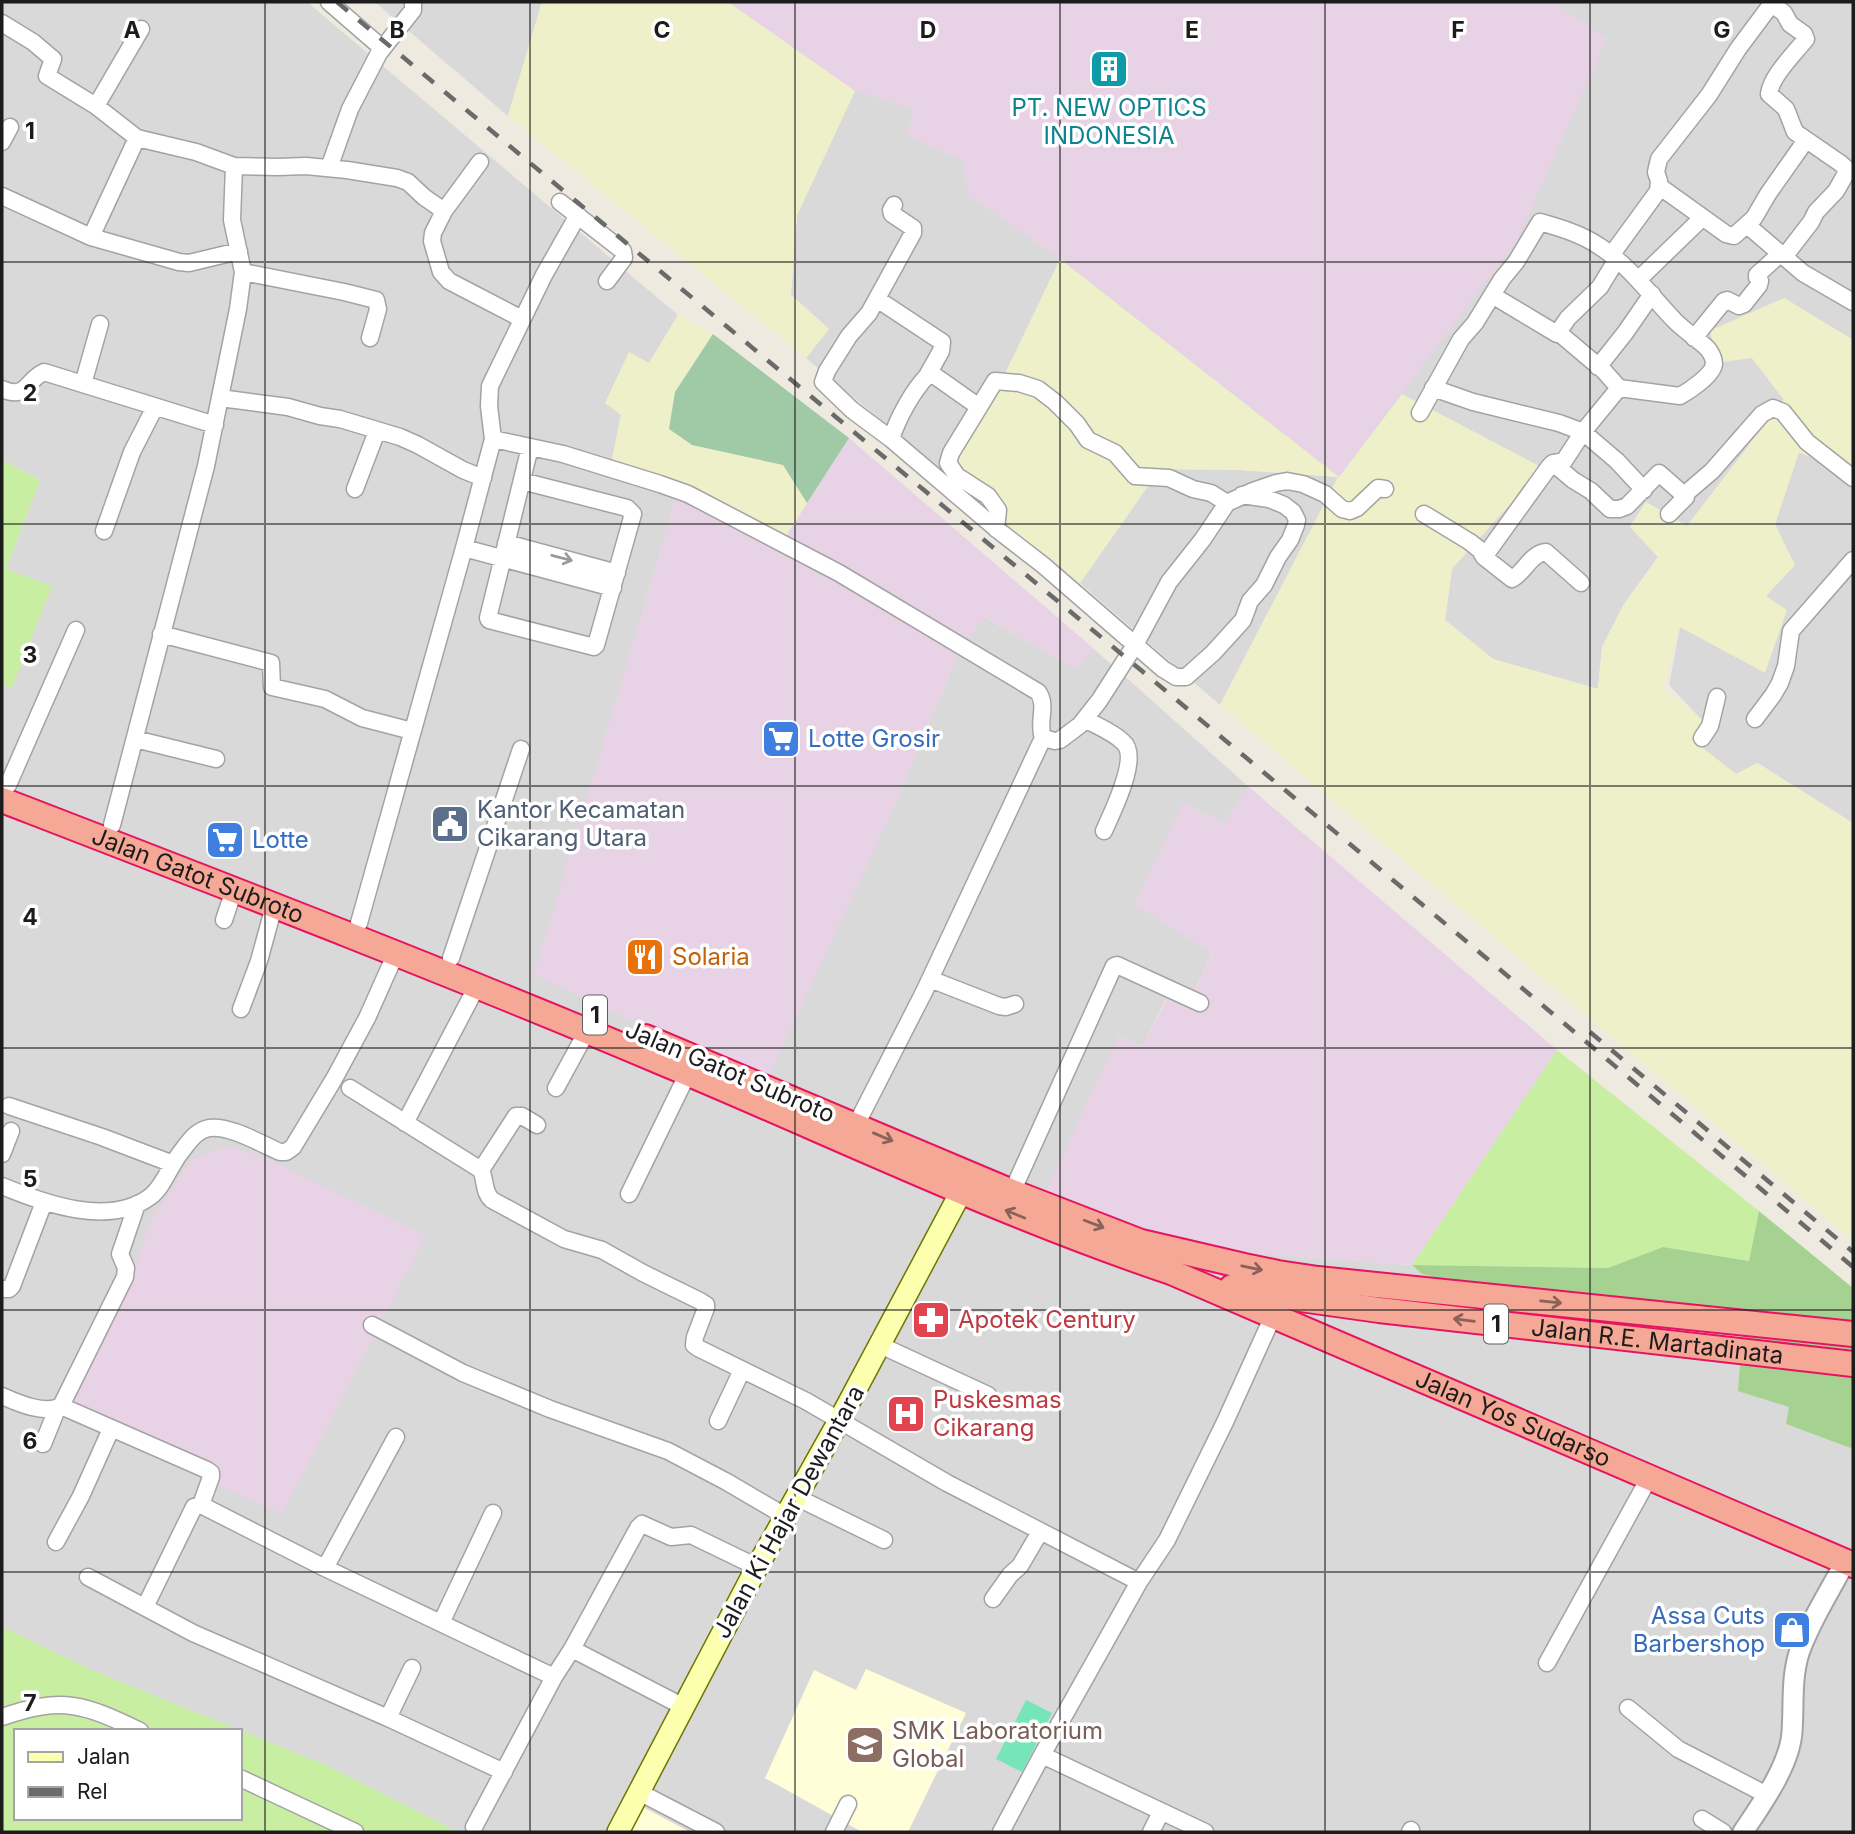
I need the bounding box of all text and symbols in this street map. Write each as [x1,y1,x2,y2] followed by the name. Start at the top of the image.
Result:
[123,16,141,44] text: A
[389,16,405,44] text: B
[653,16,671,44] text: C
[920,16,936,44] text: D
[1185,16,1199,44] text: E
[1451,16,1465,44] text: F
[1713,16,1731,44] text: G
[1088,48,1130,90] building icon: PT. NEW OPTICS INDONESIA
[1011,93,1207,150] place label: PT. NEW OPTICS INDONESIA
[25,117,35,145] text: 1
[23,379,37,407] text: 2
[550,552,572,565] one-way arrow
[23,641,37,669] text: 3
[760,718,802,760] supermarket icon: Lotte Grosir
[808,724,940,753] place label: Lotte Grosir
[477,795,685,852] place label: Kantor Kecamatan Cikarang Utara
[429,803,471,845] public building icon: Kantor Kecamatan Cikarang Utara
[204,819,246,861] supermarket icon: Lotte
[88,821,308,930] street label: Jalan Gatot Subroto
[252,825,309,854] place label: Lotte
[22,903,38,931] text: 4
[624,936,666,978] restaurant icon: Solaria
[672,942,750,971] place label: Solaria
[583,996,607,1034] road number: 1
[621,1014,839,1129] street label: Jalan Gatot Subroto
[872,1131,894,1144] one-way arrow
[23,1165,37,1193] text: 5
[1005,1206,1026,1219] one-way arrow
[1082,1218,1104,1231] one-way arrow
[1240,1262,1263,1275] one-way arrow
[1539,1295,1562,1308] one-way arrow
[910,1299,952,1341] pharmacy icon: Apotek Century
[1484,1304,1508,1344] road number: 1
[958,1305,1136,1334] place label: Apotek Century
[1530,1312,1785,1370] street label: Jalan R.E. Martadinata
[1453,1314,1476,1327] one-way arrow
[1411,1364,1615,1473] street label: Jalan Yos Sudarso
[707,1380,870,1643] street label: Jalan Ki Hajar Dewantara
[933,1385,1062,1442] place label: Puskesmas Cikarang
[885,1393,927,1435] hospital icon: Puskesmas Cikarang
[23,1427,37,1455] text: 6
[1633,1601,1765,1658] place label: Assa Cuts Barbershop
[1771,1609,1813,1651] shop icon: Assa Cuts Barbershop
[23,1689,37,1717] text: 7
[892,1716,1103,1773] place label: SMK Laboratorium Global
[844,1724,886,1766] school or university icon: SMK Laboratorium Global
[14,1729,242,1820] legend
[77,1744,130,1769] text: Jalan
[77,1779,108,1804] text: Rel

